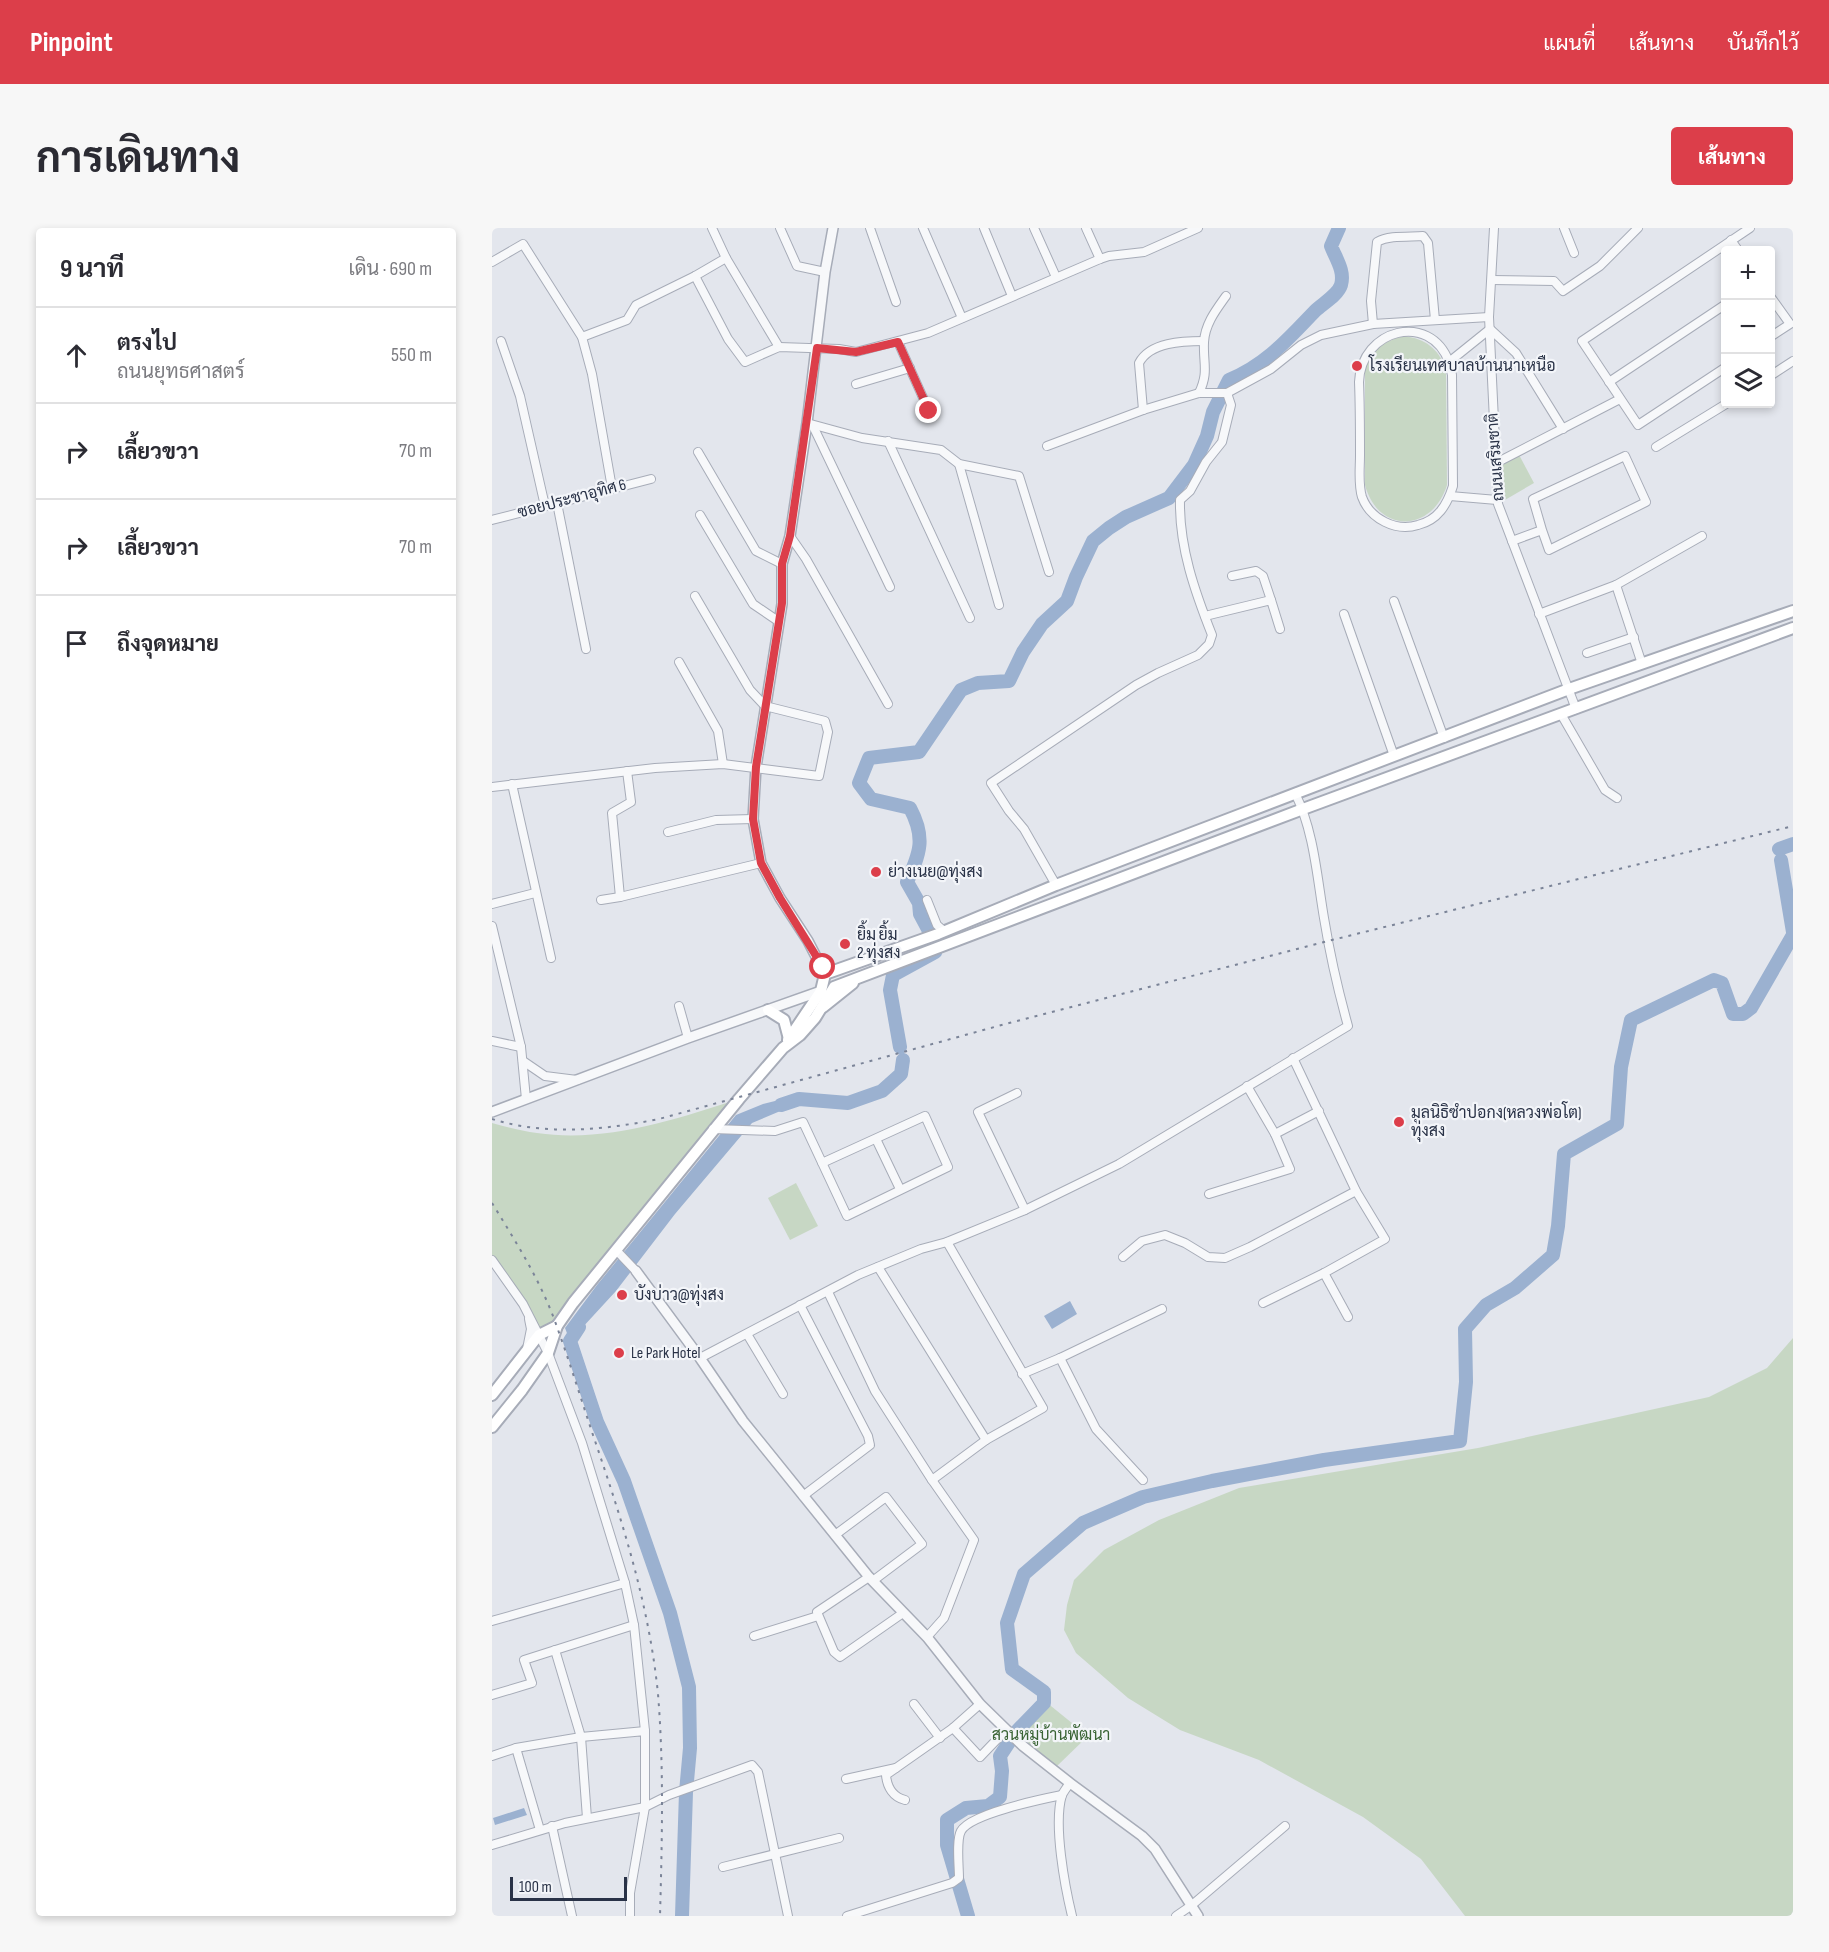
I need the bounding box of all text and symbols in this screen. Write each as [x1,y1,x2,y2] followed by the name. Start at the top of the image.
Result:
[30,26,113,59] text: Pinpoint
[1543,31,1596,56] text: แผนที่
[1629,31,1694,56] text: เส้นทาง
[1727,31,1799,56] text: บันทึกไว้
[1671,127,1793,185] button: เส้นทาง
[36,134,240,185] text: การเดินทาง
[1721,246,1775,408] map controls
[1721,246,1775,300] button: +
[60,254,124,285] text: 9 นาที
[348,257,432,281] text: เดิน · 690 m
[1721,300,1775,354] button: −
[117,330,177,357] text: ตรงไป
[60,339,93,372] icon: ahead
[391,343,432,367] text: 550 m
[1368,354,1556,376] place label: โรงเรียนเทศบาลบ้านนาเหนือ
[1721,354,1775,408] button: layers
[1350,359,1364,373] marker: โรงเรียนเทศบาลบ้านนาเหนือ
[117,360,245,384] text: ถนนยุทธศาสตร์
[915,397,941,423] route end
[1482,412,1509,502] street label: ถนนเสริมชาติ
[60,435,93,468] icon: right
[117,439,199,466] text: เลี้ยวขวา
[399,439,432,463] text: 70 m
[515,474,629,524] street label: ซอยประชาอุทิศ 6
[60,531,93,564] icon: right
[117,535,199,562] text: เลี้ยวขวา
[399,535,432,559] text: 70 m
[60,627,93,660] icon: arrive
[117,631,219,658] text: ถึงจุดหมาย
[888,861,983,883] place label: ย่างเนย@ทุ่งสง
[869,865,883,879] marker: ย่างเนย@ทุ่งสง
[857,920,900,964] place label: ยิ้ม ยิ้ม 2 ทุ่งสง
[838,937,852,951] marker: ยิ้ม ยิ้ม 2 ทุ่งสง
[809,953,835,979] route start
[1411,1101,1581,1142] place label: มูลนิธิซำปอกง(หลวงพ่อโต) ทุ่งสง
[1392,1115,1406,1129] marker: มูลนิธิซำปอกง(หลวงพ่อโต) ทุ่งสง
[634,1284,724,1306] place label: บังบ่าว@ทุ่งสง
[615,1288,629,1302] marker: บังบ่าว@ทุ่งสง
[631,1344,701,1363] place label: Le Park Hotel
[612,1346,626,1360] marker: Le Park Hotel
[992,1724,1110,1746] park label: สวนหมู่บ้านพัฒนา
[510,1874,627,1902] scale bar
[519,1878,552,1897] text: 100 m

